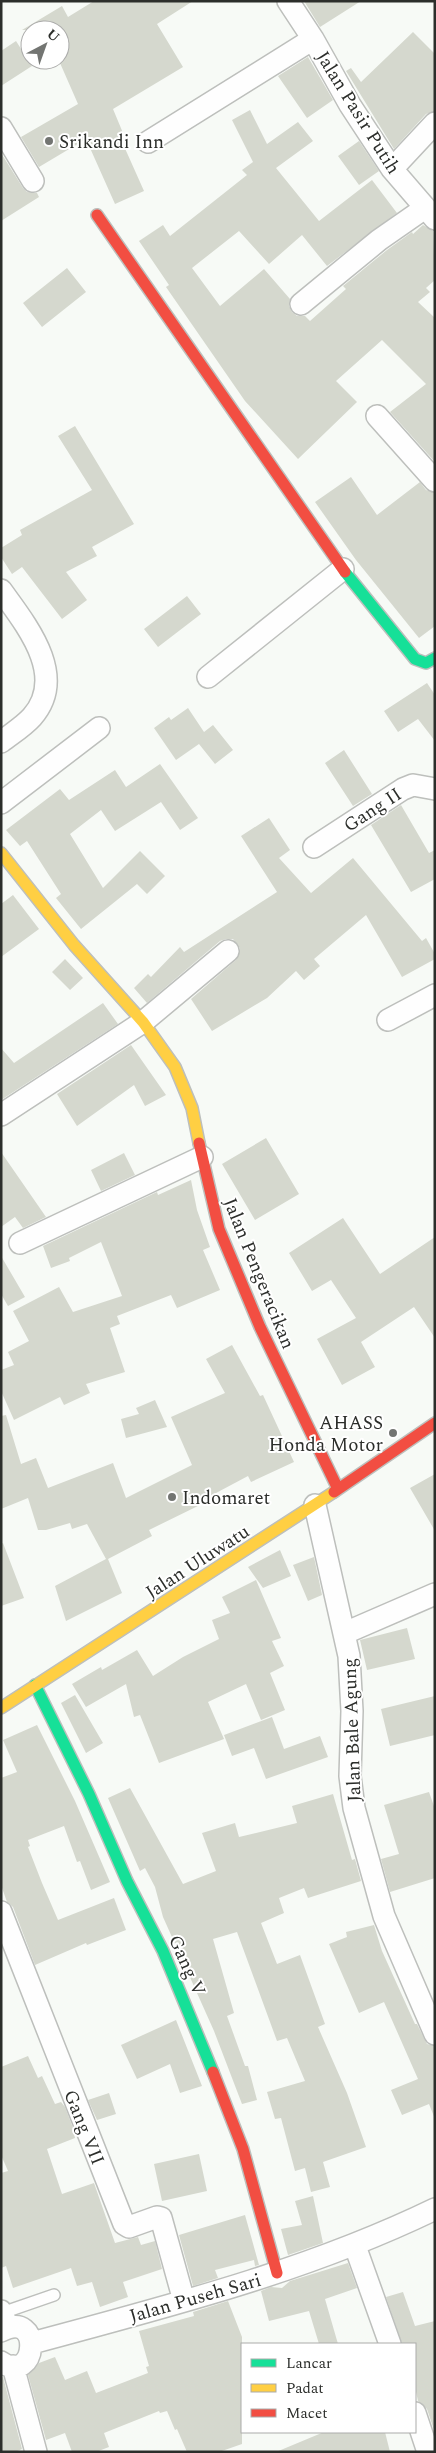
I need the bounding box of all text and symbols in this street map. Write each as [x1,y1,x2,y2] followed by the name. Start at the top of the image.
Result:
[20,20,70,70] north arrow
[42,24,65,48] text: U
[308,45,407,180] street label: Jalan Pasir Putih
[59,128,164,157] place label: Srikandi Inn
[43,135,55,147] marker: Srikandi Inn
[338,780,408,840] street label: Gang II
[215,1194,302,1354] street label: Jalan Pengeracikan
[269,1409,383,1460] place label: AHASS Honda Motor
[387,1427,399,1439] marker: AHASS Honda Motor
[182,1484,271,1513] place label: Indomaret
[166,1491,178,1503] marker: Indomaret
[140,1517,256,1607] street label: Jalan Uluwatu
[335,1657,370,1803] street label: Jalan Bale Agung
[160,1930,213,2001] street label: Gang V
[55,2086,112,2170] street label: Gang VII
[126,2266,265,2331] street label: Jalan Puseh Sari
[241,2343,416,2433] legend
[286,2352,332,2375] text: Lancar
[286,2377,324,2400] text: Padat
[286,2402,327,2425] text: Macet

